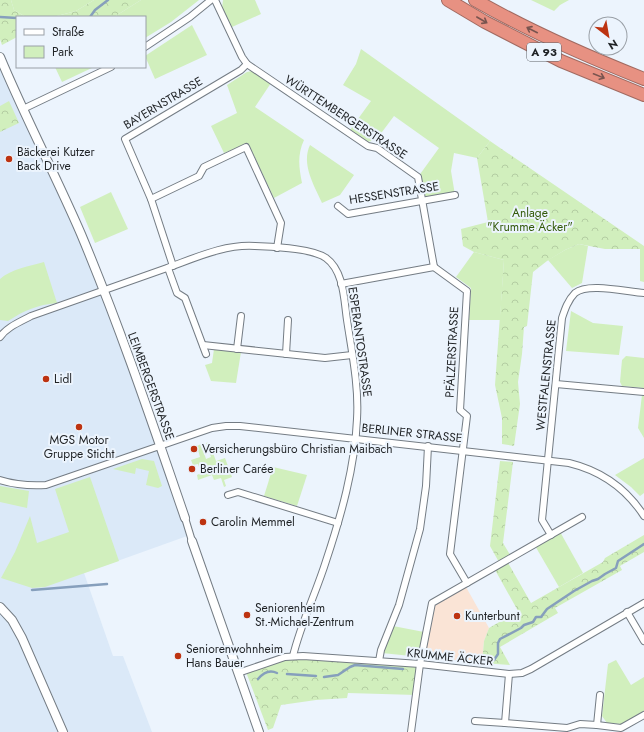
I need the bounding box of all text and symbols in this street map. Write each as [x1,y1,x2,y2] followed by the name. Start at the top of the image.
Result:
[16,16,146,68] legend
[475,16,487,24] one-way arrow
[588,16,628,56] north arrow
[52,23,84,41] text: Straße
[526,25,538,33] one-way arrow
[605,35,621,54] text: N
[52,43,74,61] text: Park
[527,43,561,61] road number: A 93
[281,70,411,164] street label: WÜRTTEMBERGERSTRASSE
[120,72,206,134] street label: BAYERNSTRASSE
[592,73,604,80] one-way arrow
[17,143,95,175] place label: Bäckerei Kutzer Back Drive
[4,154,14,164] marker: Bäckerei Kutzer Back Drive
[348,177,440,209] street label: HESSENSTRASSE
[487,204,573,236] park label: Anlage "Krumme Äcker"
[343,286,377,398] street label: ESPERANTOSTRASSE
[441,306,463,398] street label: PFÄLZERSTRASSE
[531,319,561,431] street label: WESTFALENSTRASSE
[123,329,179,443] street label: LEIMBERGERSTRASSE
[54,370,72,388] place label: Lidl
[41,374,51,384] marker: Lidl
[361,419,463,447] street label: BERLINER STRASSE
[74,422,84,432] marker: MGS Motor Gruppe Sticht
[44,431,114,463] place label: MGS Motor Gruppe Sticht
[202,440,393,458] place label: Versicherungsbüro Christian Maibach
[189,444,199,454] marker: Versicherungsbüro Christian Maibach
[200,460,273,478] place label: Berliner Carée
[187,464,197,474] marker: Berliner Carée
[211,513,295,531] place label: Carolin Memmel
[198,517,208,527] marker: Carolin Memmel
[255,599,354,631] place label: Seniorenheim St.-Michael-Zentrum
[465,607,520,625] place label: Kunterbunt
[242,610,252,620] marker: Seniorenheim St.-Michael-Zentrum
[452,611,462,621] marker: Kunterbunt
[186,640,283,672] place label: Seniorenwohnheim Hans Bauer
[406,644,494,671] street label: KRUMME ÄCKER
[173,651,183,661] marker: Seniorenwohnheim Hans Bauer

